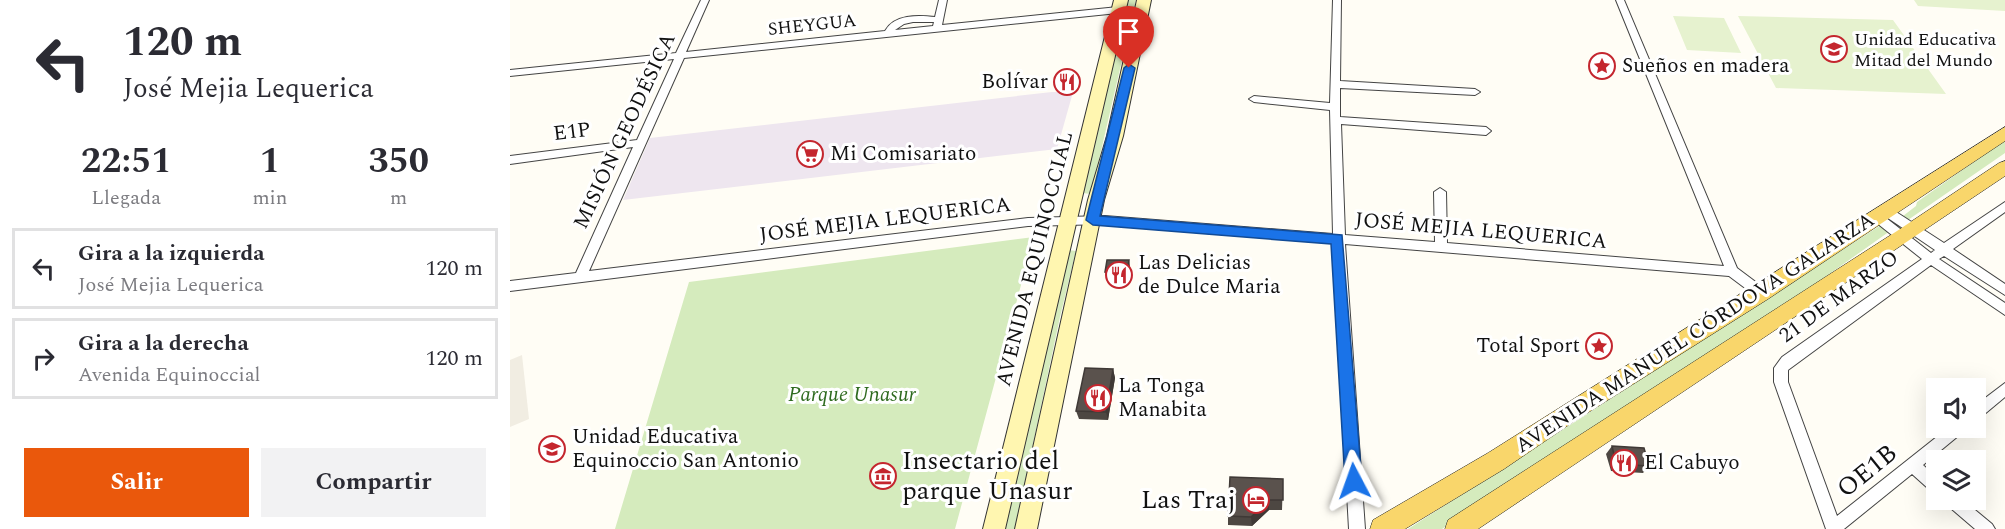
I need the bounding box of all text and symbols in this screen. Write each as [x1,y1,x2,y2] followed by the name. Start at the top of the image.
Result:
[1103,6,1154,68] pin
[766,7,858,43] street label: SHEYGUA
[123,11,242,74] text: 120 m
[1112,15,1145,48] icon: arrive
[24,24,102,102] icon: left
[1854,26,1997,74] place label: Unidad Educativa Mitad del Mundo
[565,27,685,234] street label: MISIÓN GEODÉSICA
[1819,34,1849,64] school or university icon: Unidad Educativa Mitad del Mundo
[1622,50,1790,82] place label: Sueños en madera
[1587,51,1617,81] place icon: Sueños en madera
[981,66,1048,98] place label: Bolívar
[1052,67,1082,97] restaurant icon: Bolívar
[123,68,374,110] text: José Mejia Lequerica
[551,114,593,150] street label: E1P
[988,128,1082,390] street label: AVENIDA EQUINOCCIAL
[81,134,171,189] text: 22:51
[260,134,280,189] text: 1
[368,134,429,189] text: 350
[830,138,976,170] place label: Mi Comisariato
[795,139,825,169] supermarket icon: Mi Comisariato
[91,183,161,213] text: Llegada
[252,183,287,213] text: min
[390,183,407,213] text: m
[757,189,1013,251] street label: JOSÉ MEJIA LEQUERICA
[1354,204,1609,258] street label: JOSÉ MEJIA LEQUERICA
[1509,204,1881,462] street label: AVENIDA MANUEL CÓRDOVA GALARZA
[78,237,265,270] text: Gira a la izquierda
[1773,243,1905,351] street label: 21 DE MARZO
[1138,247,1281,303] place label: Las Delicias de Dulce Maria
[27,252,60,285] icon: left
[426,252,483,285] text: 120 m
[1104,260,1134,290] restaurant icon: Las Delicias de Dulce Maria
[78,270,264,300] text: José Mejia Lequerica
[78,327,249,360] text: Gira a la derecha
[1476,330,1580,362] place label: Total Sport
[1584,331,1614,361] place icon: Total Sport
[27,342,60,375] icon: right
[426,342,483,375] text: 120 m
[78,360,260,390] text: Avenida Equinoccial
[1118,370,1207,426] place label: La Tonga Manabita
[1926,378,1986,510] map controls
[1926,378,1986,438] button: sound
[788,379,917,411] park label: Parque Unasur
[1083,383,1113,413] restaurant icon: La Tonga Manabita
[572,421,799,477] place label: Unidad Educativa Equinoccio San Antonio
[537,434,567,464] school or university icon: Unidad Educativa Equinoccio San Antonio
[1828,434,1906,508] street label: OE1B
[902,441,1072,511] place label: Insectario del parque Unasur
[1644,447,1740,479] place label: El Cabuyo
[24,448,249,517] button: Salir
[261,448,486,517] button: Compartir
[1609,448,1639,478] restaurant icon: El Cabuyo
[1322,449,1386,513] position arrow
[1926,450,1986,510] button: layers
[868,461,898,491] museum icon: Insectario del parque Unasur
[1141,480,1236,520] place label: Las Traj
[1241,485,1271,515] hotel icon: Las Traj

